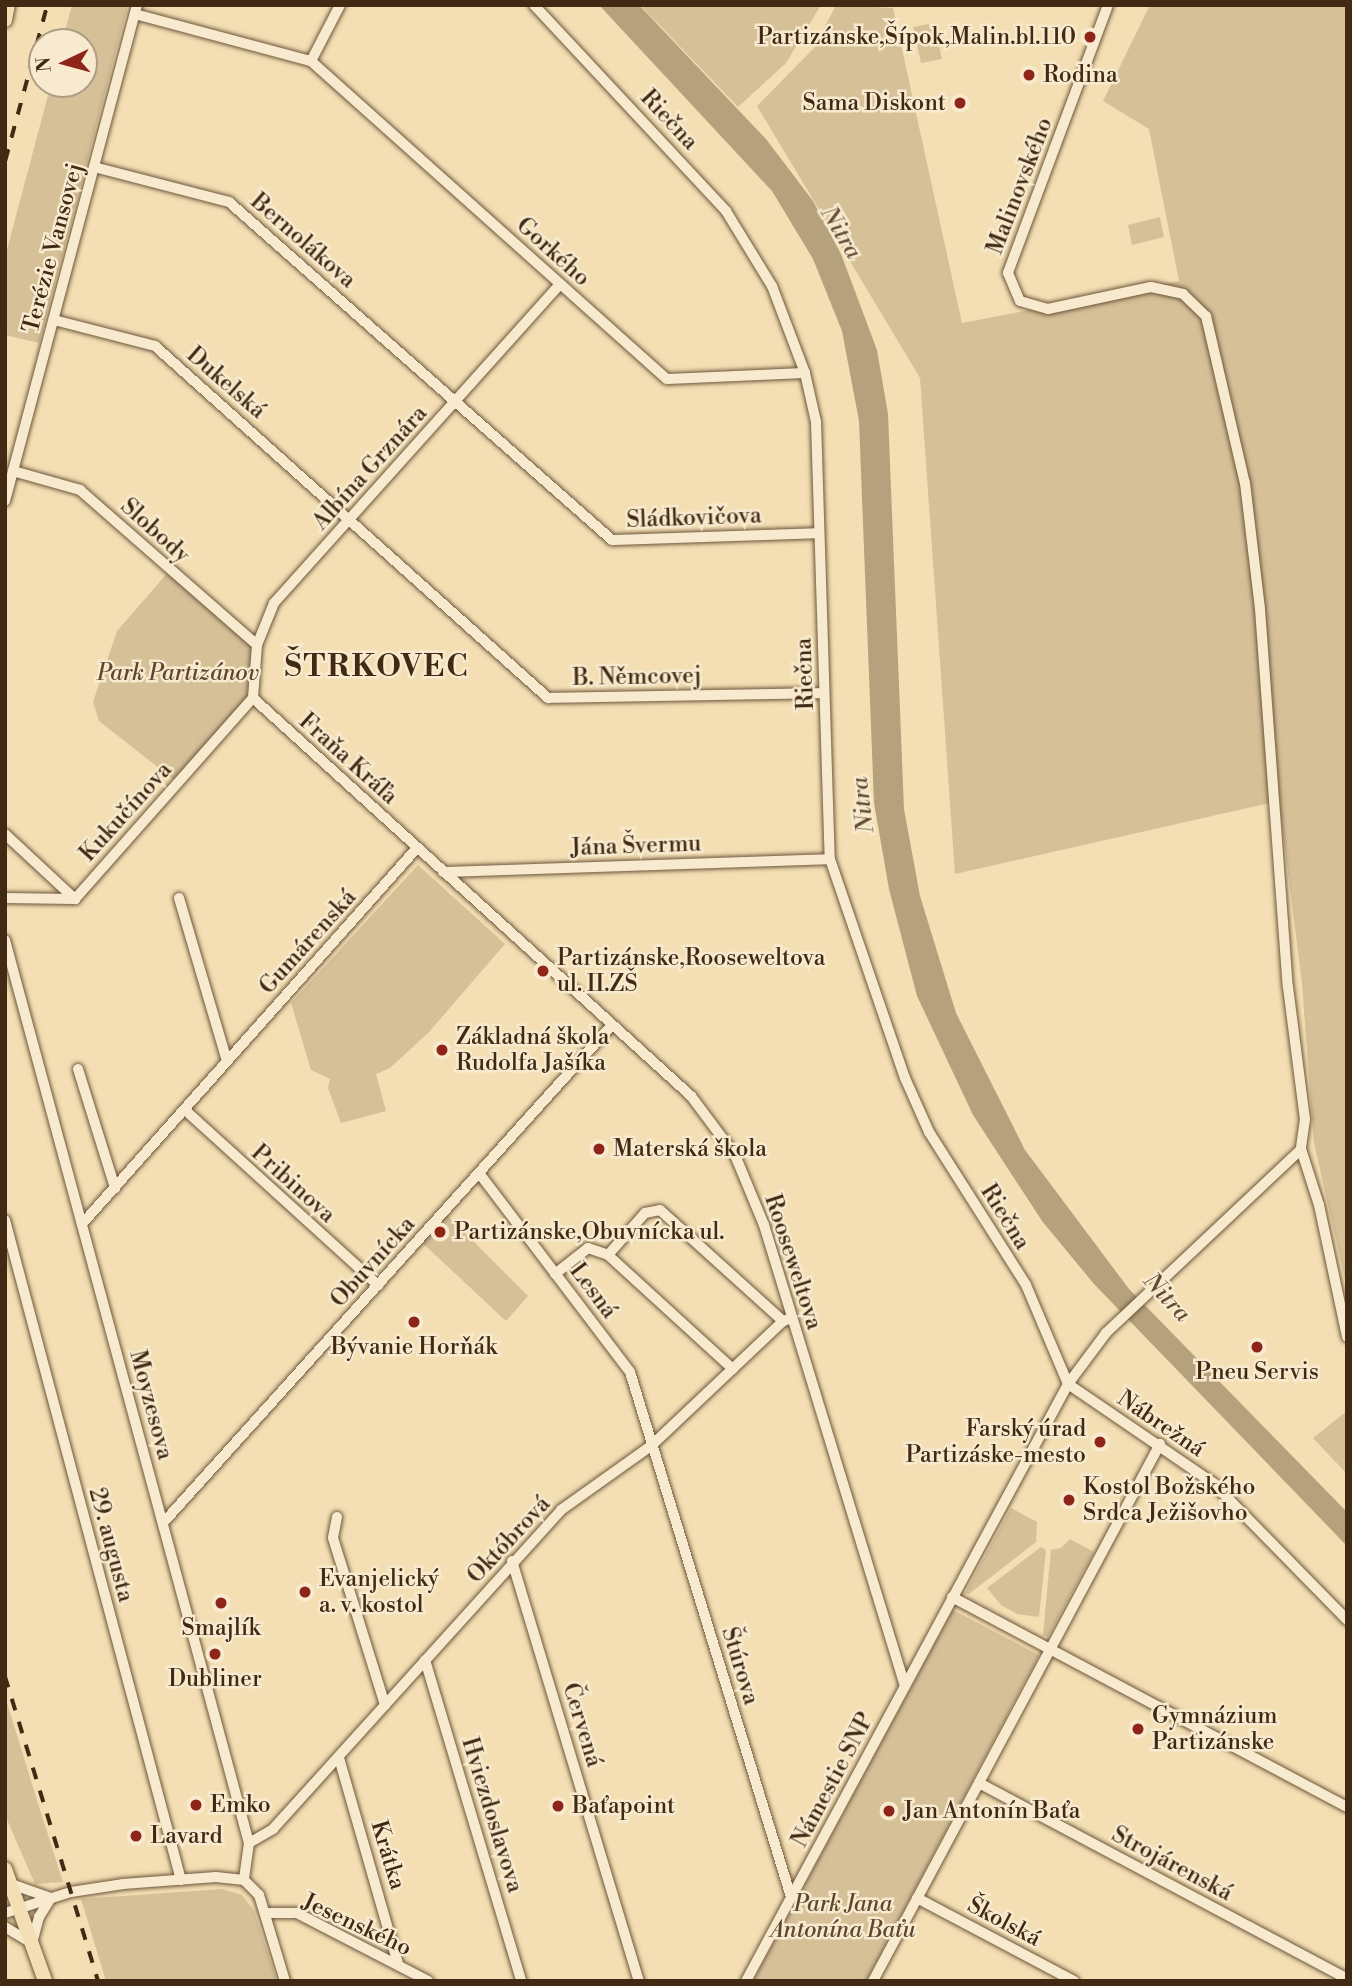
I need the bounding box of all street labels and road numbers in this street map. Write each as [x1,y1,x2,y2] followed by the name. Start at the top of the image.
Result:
[634,84,704,156] street label: Riečna
[981,114,1059,258] street label: Malinovského
[17,160,89,336] street label: Terézie Vansovej
[245,188,361,294] street label: Bernolákova
[510,212,596,292] street label: Gorkého
[181,341,271,425] street label: Dukelská
[307,400,433,536] street label: Albína Grznára
[115,493,195,569] street label: Slobody
[626,502,762,534] street label: Sládkovičova
[790,638,820,710] street label: Riečna
[572,662,702,692] street label: B. Němcovej
[293,708,403,810] street label: Fraňa Kráľa
[74,757,178,867] street label: Kukučínova
[570,830,702,862] street label: Jána Švermu
[254,884,362,1000] street label: Gumárenská
[245,1139,341,1229] street label: Pribinova
[974,1179,1036,1255] street label: Riečna
[758,1191,828,1333] street label: Rooseweltova
[325,1211,421,1313] street label: Obuvnícka
[563,1258,623,1324] street label: Lesná
[123,1347,179,1463] street label: Moyzesova
[1112,1385,1210,1463] street label: Nábrežná
[83,1485,139,1605] street label: 29. augusta
[462,1491,556,1589] street label: Októbrová
[715,1624,765,1708] street label: Štúrova
[556,1680,608,1770] street label: Červená
[786,1708,880,1852] street label: Námestie SNP
[455,1734,529,1896] street label: Hviezdoslavova
[364,1817,412,1893] street label: Krátka
[1107,1821,1237,1907] street label: Strojárenská
[298,1888,416,1962] street label: Jesenského
[963,1891,1045,1953] street label: Školská

